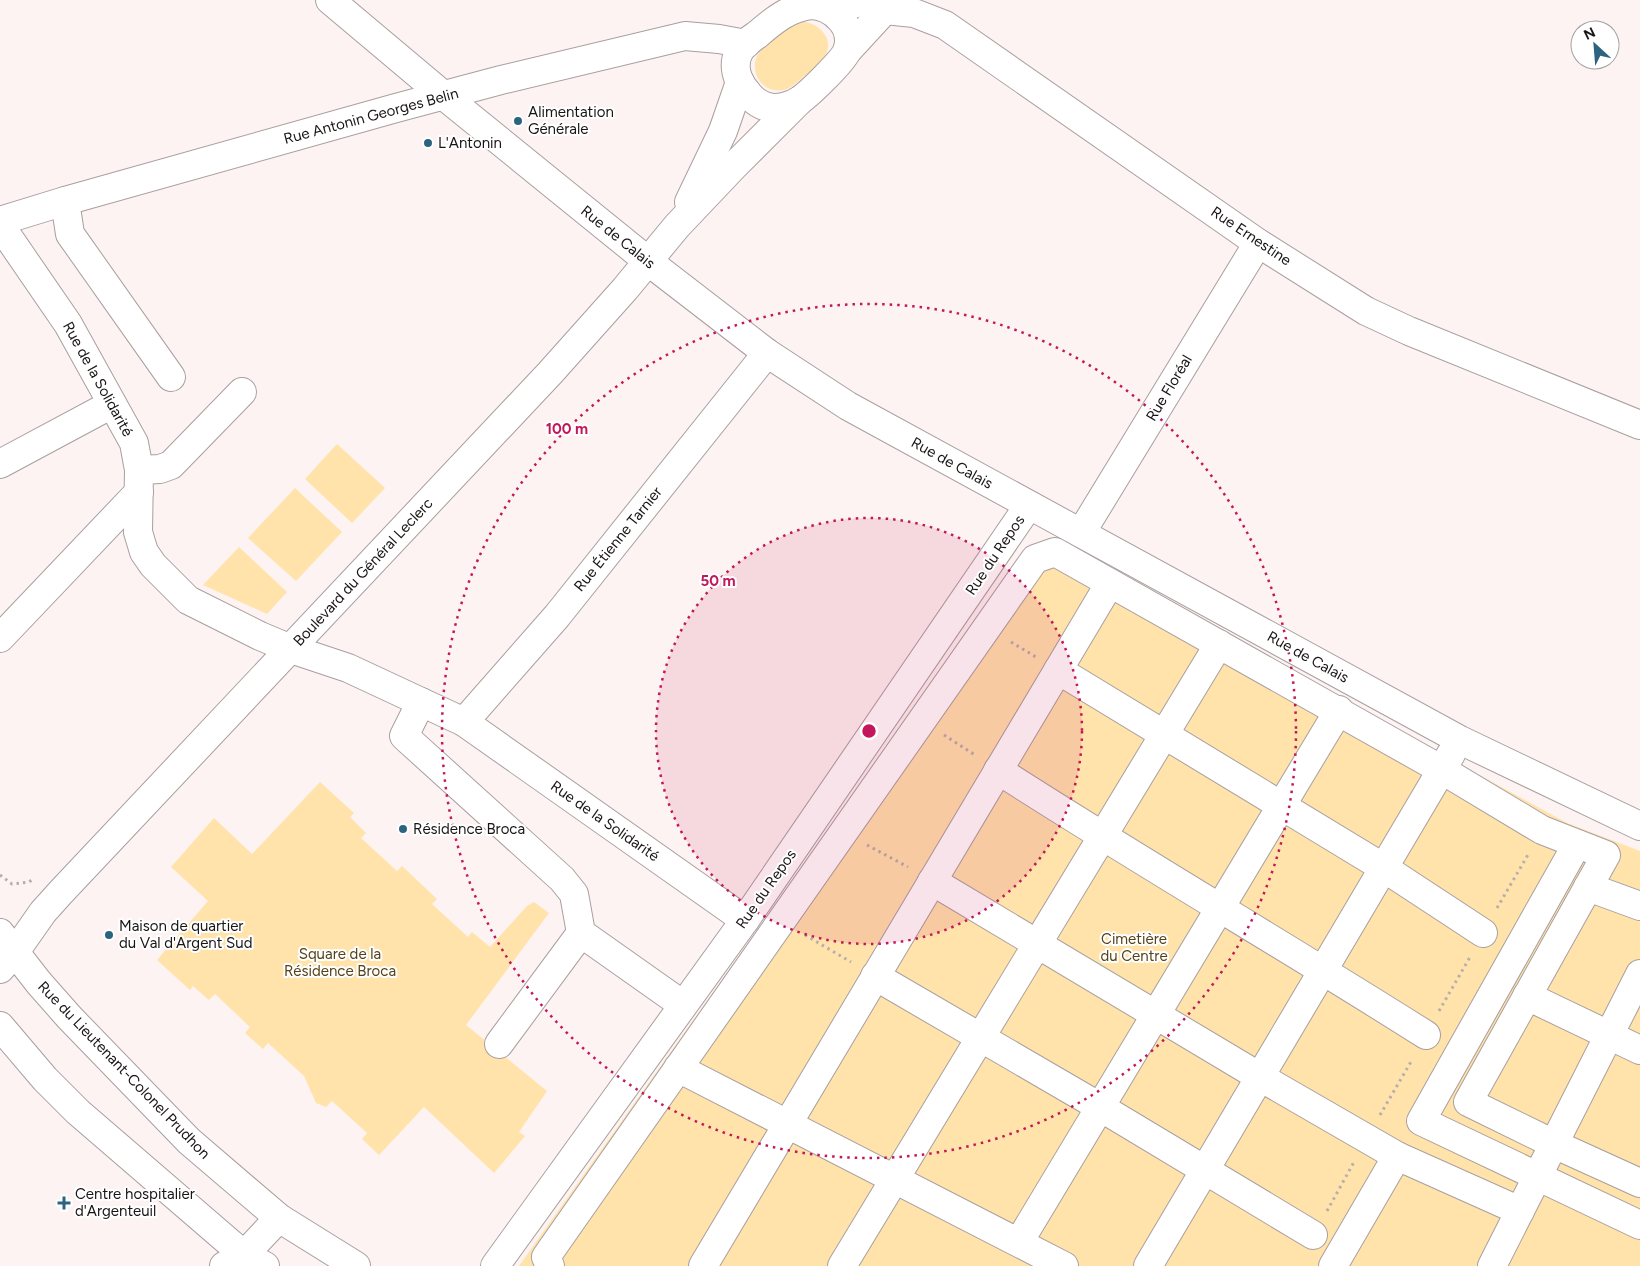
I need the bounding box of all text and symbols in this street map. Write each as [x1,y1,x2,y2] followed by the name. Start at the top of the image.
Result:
[1570,20,1620,70] north arrow
[1581,24,1598,44] text: N
[282,84,460,148] street label: Rue Antonin Georges Belin
[528,103,614,138] place label: Alimentation Générale
[512,115,524,127] marker: Alimentation Générale
[438,134,502,152] place label: L'Antonin
[422,137,434,149] marker: L'Antonin
[577,202,659,272] street label: Rue de Calais
[1207,203,1295,269] street label: Rue Ernestine
[59,318,137,440] street label: Rue de la Solidarité
[1142,352,1196,424] street label: Rue Floréal
[546,420,588,438] text: 100 m
[908,433,996,493] street label: Rue de Calais
[570,483,666,595] street label: Rue Étienne Tarnier
[290,494,436,650] street label: Boulevard du Général Leclerc
[962,512,1028,598] street label: Rue du Repos
[700,572,736,590] text: 50 m
[1264,627,1352,687] street label: Rue de Calais
[860,722,878,740] centre of rings
[547,777,663,865] street label: Rue de la Solidarité
[413,820,525,838] place label: Résidence Broca
[397,823,409,835] marker: Résidence Broca
[732,846,800,932] street label: Rue du Repos
[119,917,252,952] place label: Maison de quartier du Val d'Argent Sud
[103,929,115,941] marker: Maison de quartier du Val d'Argent Sud
[1100,930,1168,965] park label: Cimetière du Centre
[284,945,396,980] park label: Square de la Résidence Broca
[34,977,214,1163] street label: Rue du Lieutenant-Colonel Prudhon
[75,1185,195,1220] place label: Centre hospitalier d'Argenteuil
[57,1196,71,1210] marker: Centre hospitalier d'Argenteuil

